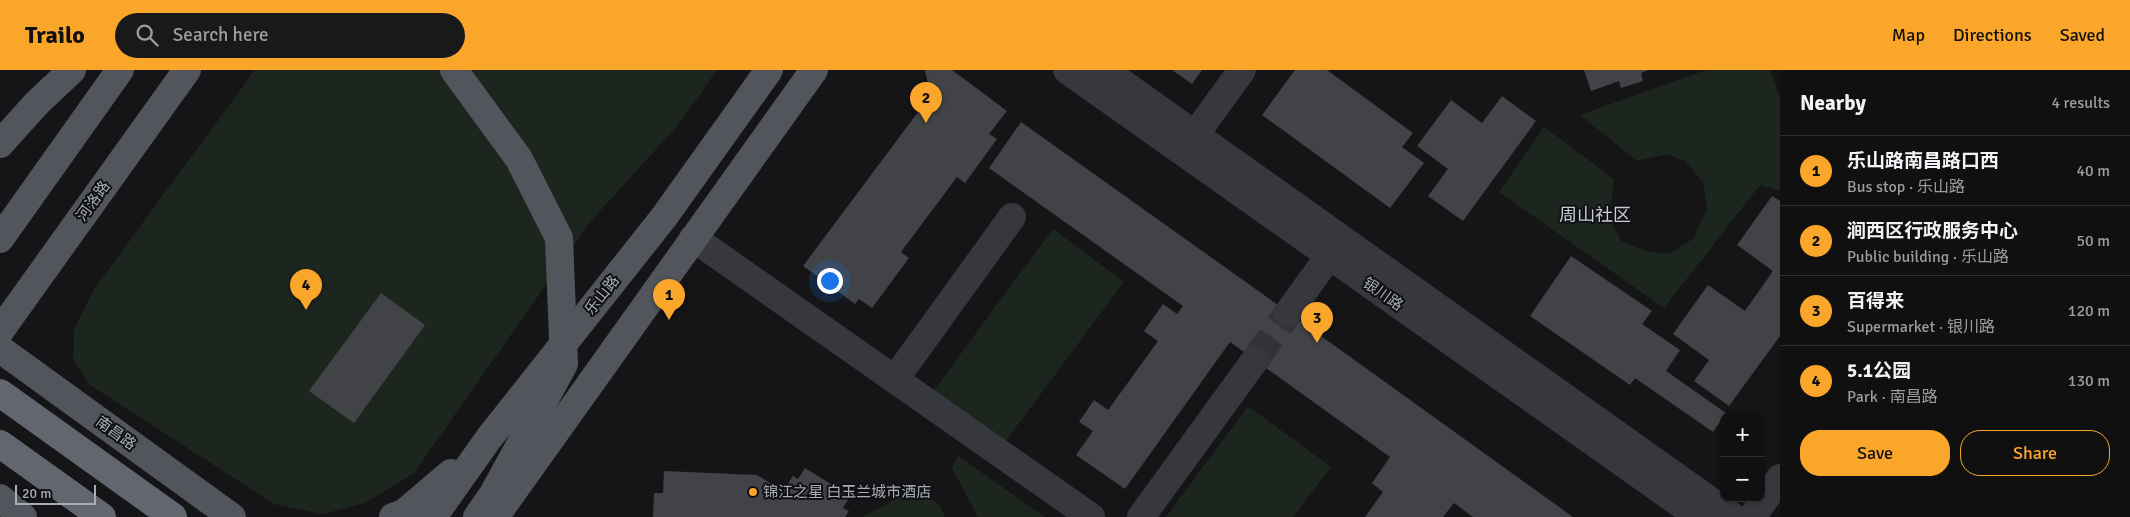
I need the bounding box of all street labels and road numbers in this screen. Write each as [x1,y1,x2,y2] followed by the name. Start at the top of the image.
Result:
[72,178,114,224] street label: 河洛路
[581,272,623,318] street label: 乐山路
[1359,274,1407,314] street label: 银川路
[93,412,139,454] street label: 南昌路

